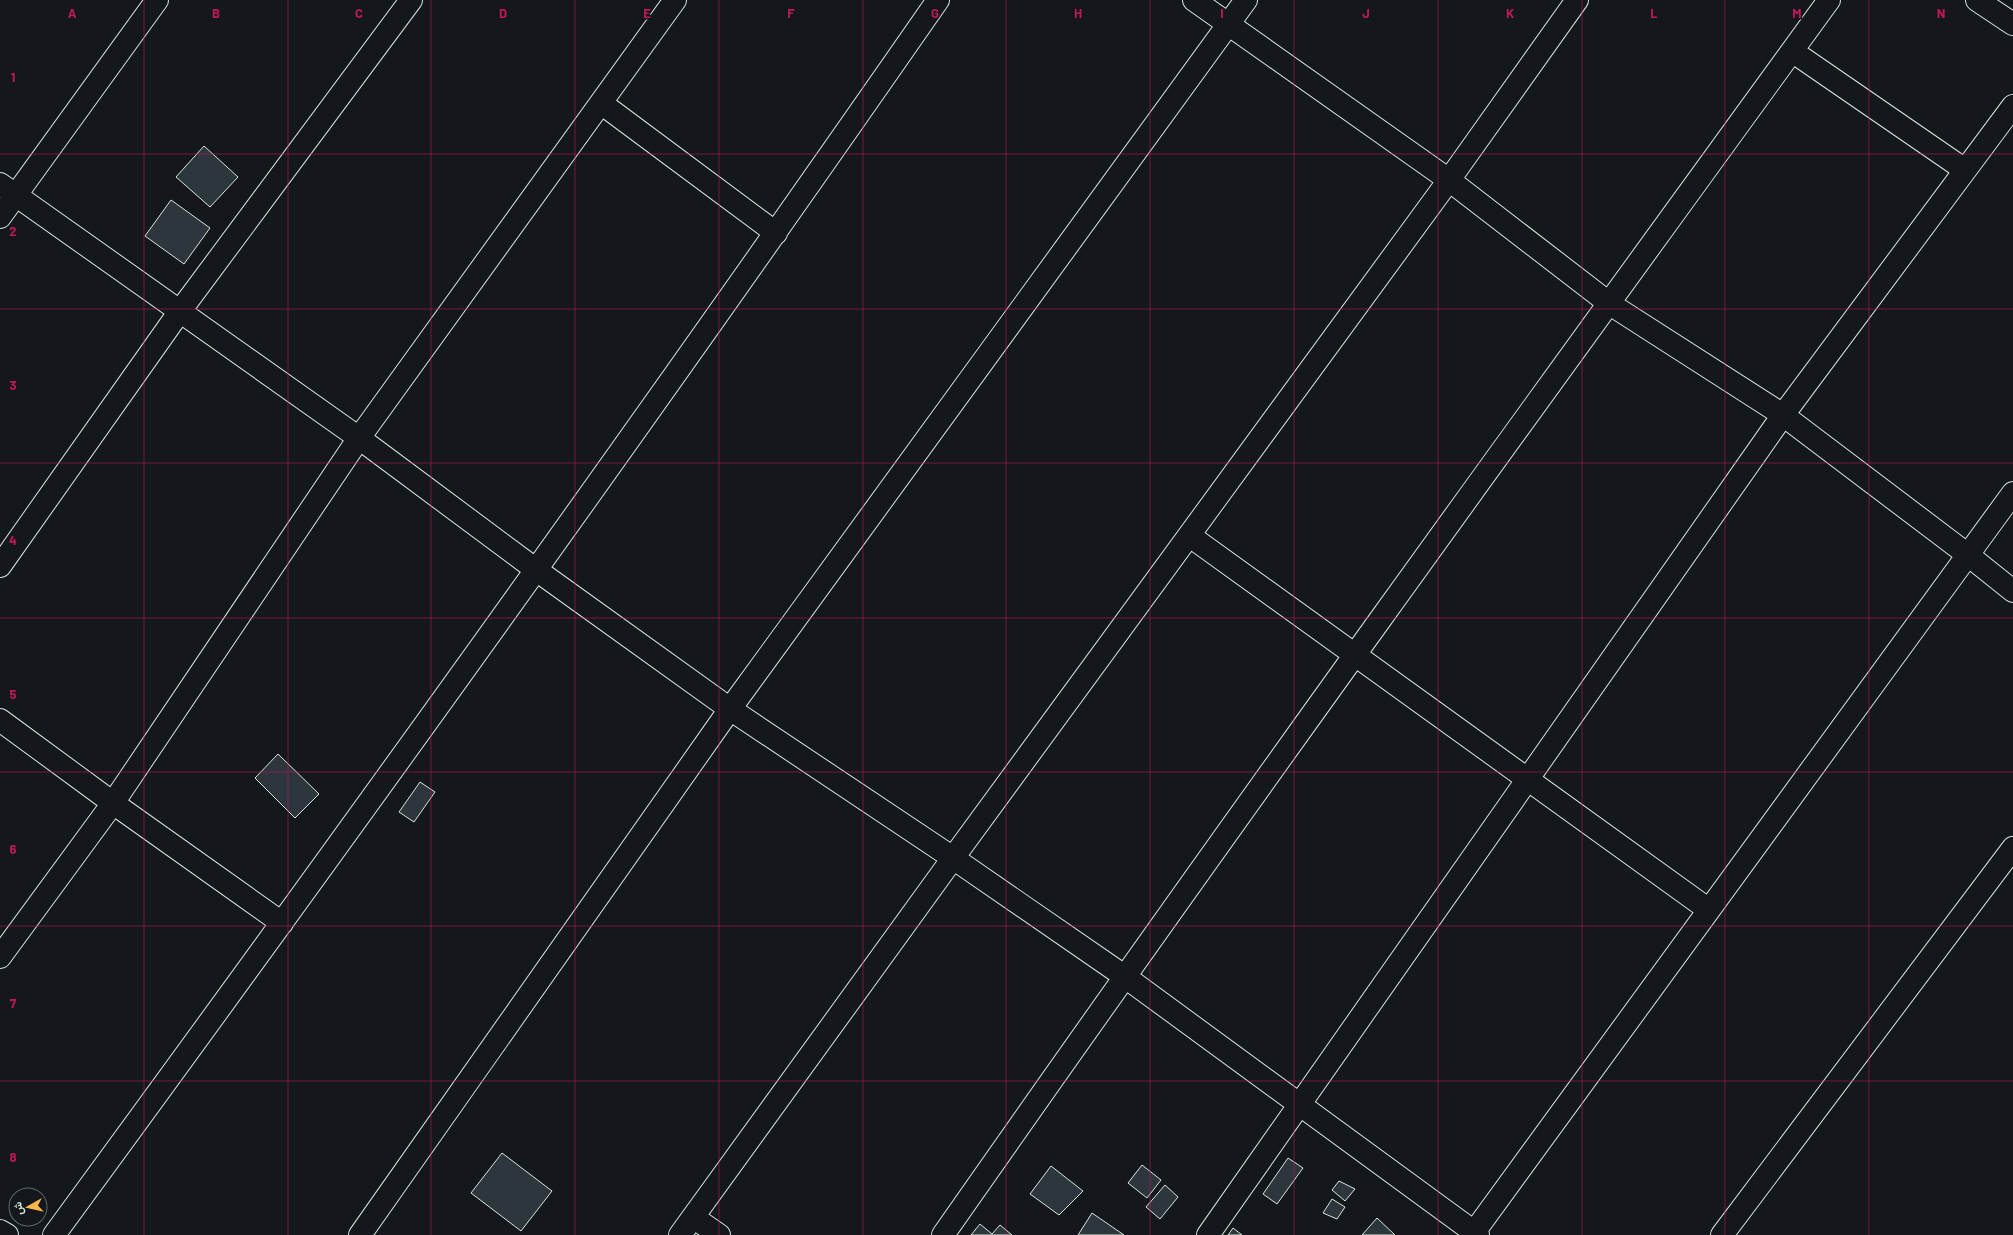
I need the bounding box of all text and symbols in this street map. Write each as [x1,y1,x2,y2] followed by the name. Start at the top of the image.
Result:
[68,5,77,21] text: A
[212,5,220,21] text: B
[355,5,363,21] text: C
[499,5,507,21] text: D
[643,5,651,21] text: E
[787,5,795,21] text: F
[931,5,939,21] text: G
[1074,5,1082,21] text: H
[1220,5,1224,21] text: I
[1362,5,1370,21] text: J
[1506,5,1514,21] text: K
[1650,5,1658,21] text: L
[1792,5,1802,21] text: M
[1937,5,1945,21] text: N
[11,69,15,85] text: 1
[9,223,17,239] text: 2
[9,377,17,393] text: 3
[9,532,17,548] text: 4
[9,686,17,702] text: 5
[10,841,17,857] text: 6
[10,995,17,1011] text: 7
[9,1149,17,1165] text: 8
[8,1187,48,1227] north arrow
[10,1201,26,1216] text: ش

